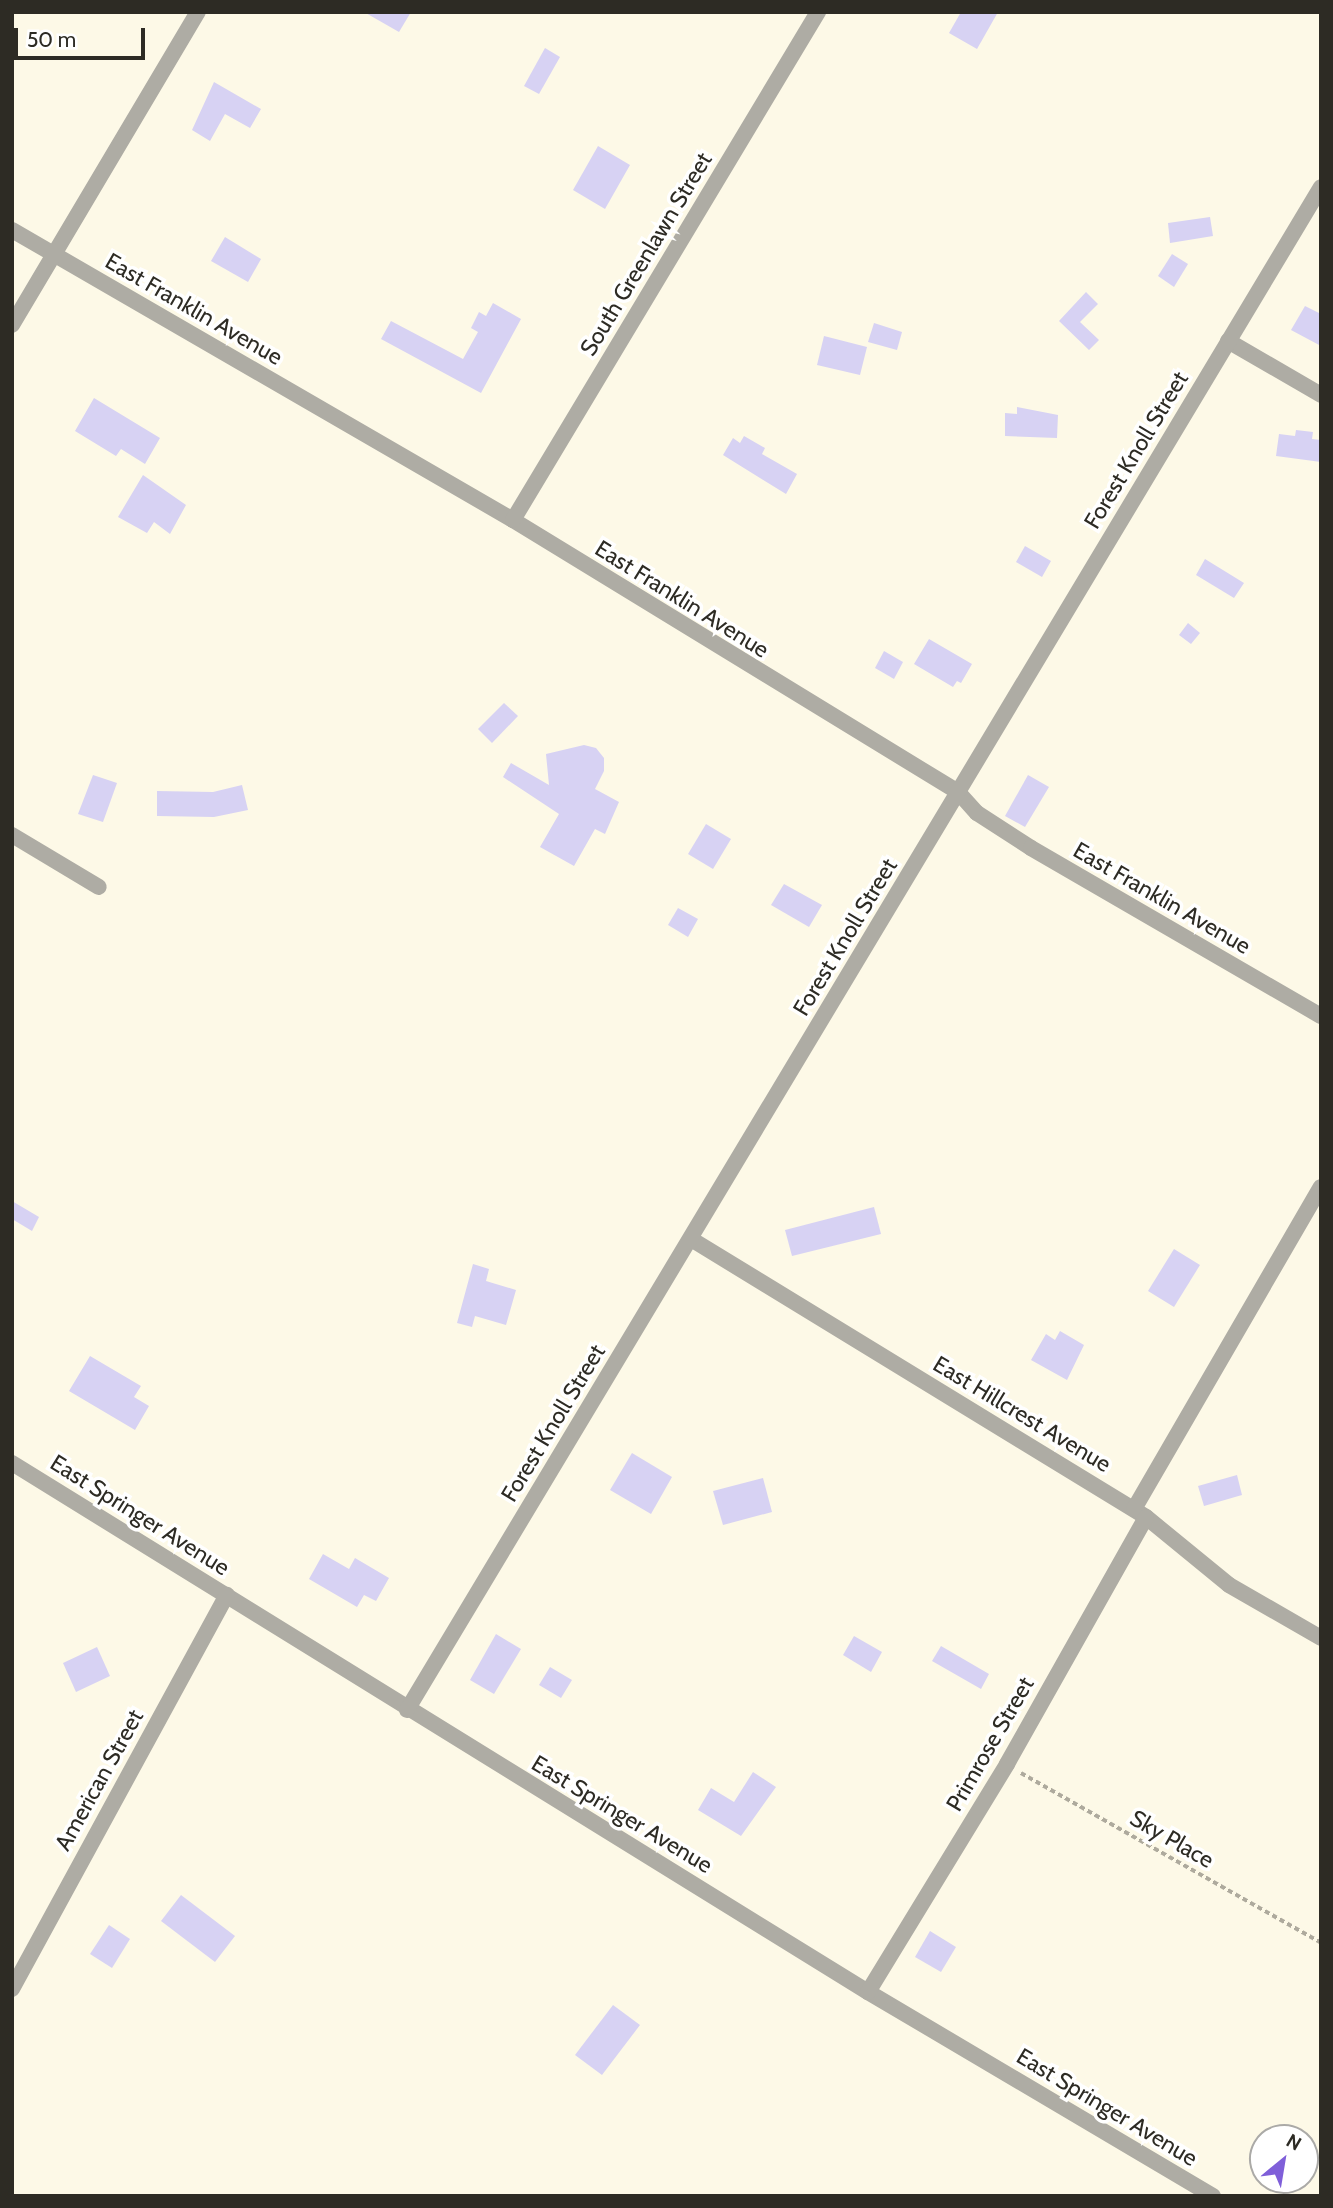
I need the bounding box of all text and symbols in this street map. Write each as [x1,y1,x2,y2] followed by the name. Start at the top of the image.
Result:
[18,14,149,58] scale bar
[27,27,76,52] text: 50 m
[574,147,718,361] street label: South Greenlawn Street
[101,247,287,371] street label: East Franklin Avenue
[1078,366,1194,534] street label: Forest Knoll Street
[590,534,774,664] street label: East Franklin Avenue
[1069,836,1255,960] street label: East Franklin Avenue
[787,853,903,1021] street label: Forest Knoll Street
[495,1339,611,1507] street label: Forest Knoll Street
[928,1350,1116,1478] street label: East Hillcrest Avenue
[45,1449,235,1581] street label: East Springer Avenue
[940,1672,1040,1816] street label: Primrose Street
[49,1705,149,1855] street label: American Street
[527,1749,717,1879] street label: East Springer Avenue
[1125,1804,1219,1874] street label: Sky Place
[1012,2042,1202,2172] street label: East Springer Avenue
[1249,2124,1319,2194] north arrow
[1282,2129,1305,2155] text: N

